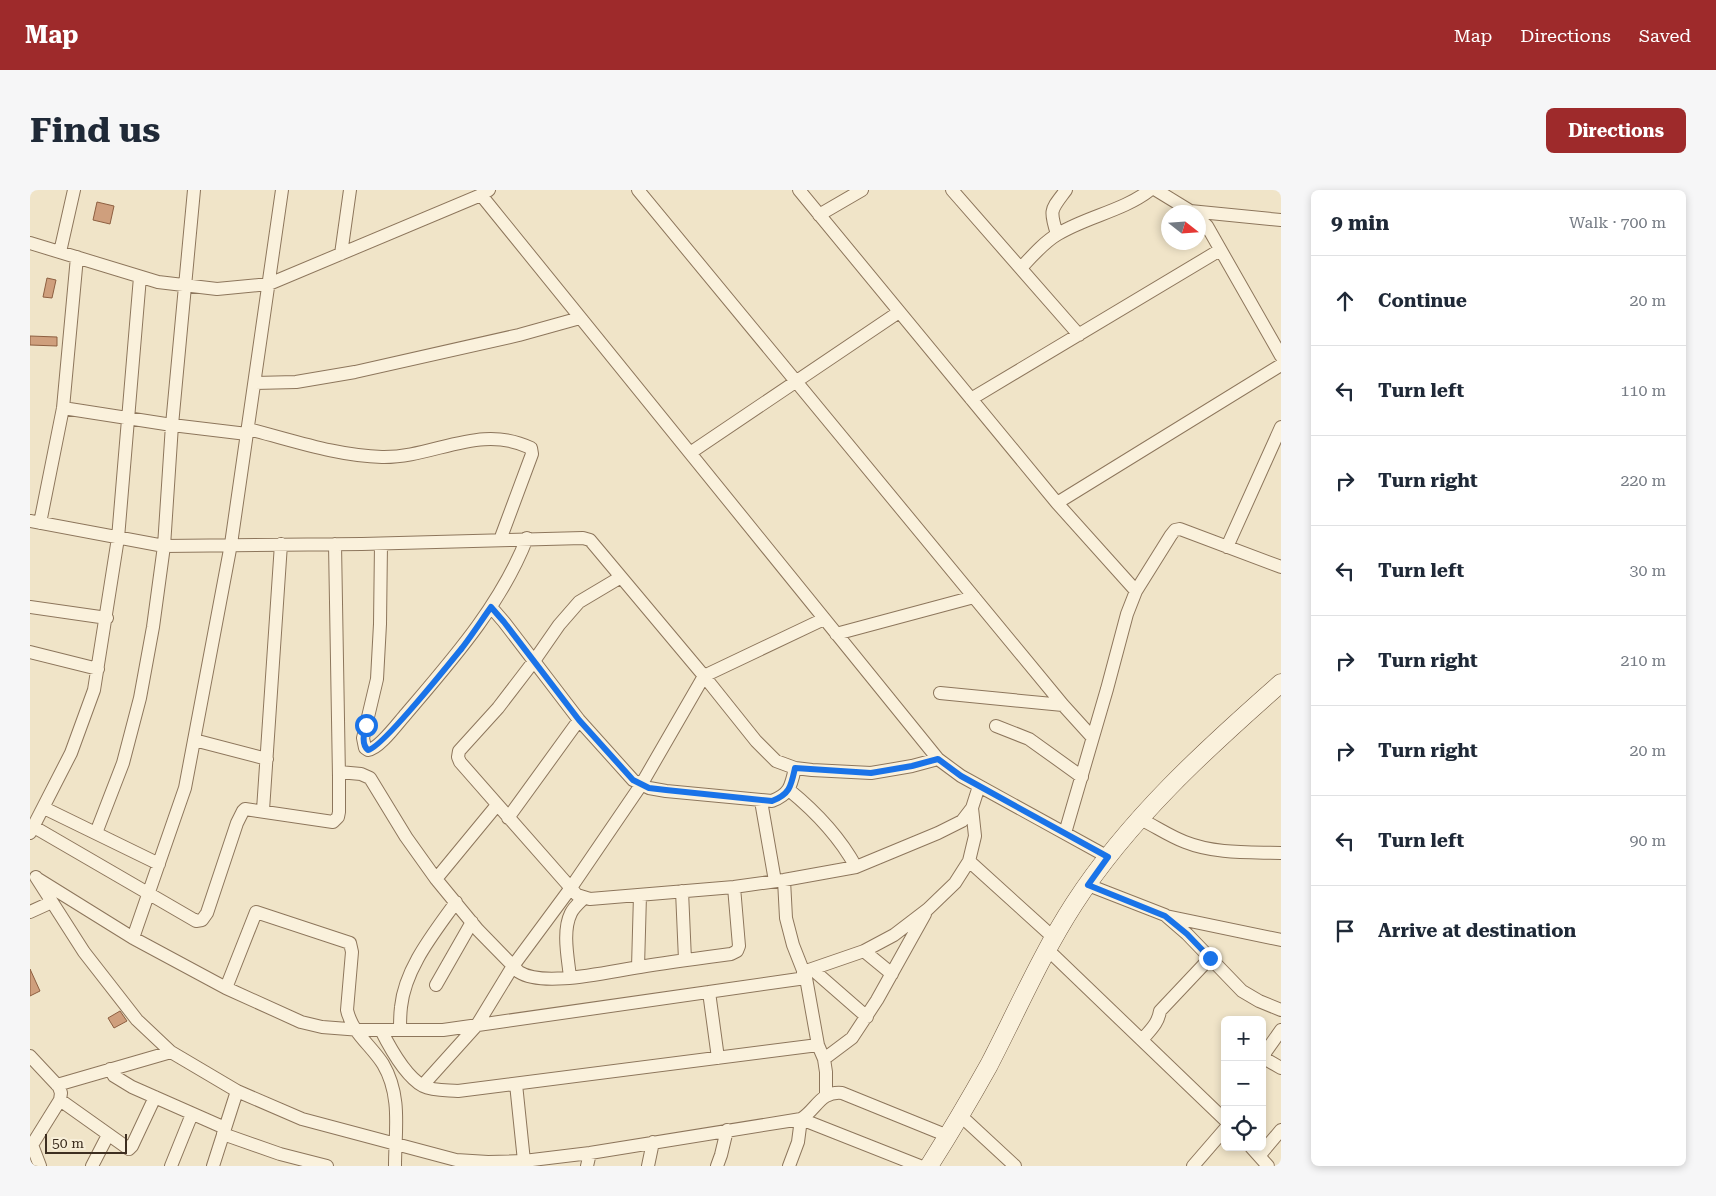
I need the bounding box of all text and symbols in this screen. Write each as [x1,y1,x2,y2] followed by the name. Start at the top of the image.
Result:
[25,21,79,49] text: Map
[1454,25,1492,46] text: Map
[1520,25,1611,46] text: Directions
[1639,25,1691,46] text: Saved
[1546,108,1686,153] button: Directions
[30,110,160,151] text: Find us
[1161,205,1206,250] north arrow
[1331,211,1389,235] text: 9 min
[1569,213,1666,232] text: Walk · 700 m
[1331,287,1359,315] icon: ahead
[1378,289,1467,312] text: Continue
[1629,291,1666,310] text: 20 m
[1331,377,1359,405] icon: left
[1378,379,1464,402] text: Turn left
[1620,381,1666,400] text: 110 m
[1331,467,1359,495] icon: right
[1378,469,1478,492] text: Turn right
[1620,471,1666,490] text: 220 m
[1331,557,1359,585] icon: left
[1378,559,1464,582] text: Turn left
[1629,561,1666,580] text: 30 m
[1331,647,1359,675] icon: right
[1378,649,1478,672] text: Turn right
[1620,651,1666,670] text: 210 m
[355,714,378,737] route start
[1331,737,1359,765] icon: right
[1378,739,1478,762] text: Turn right
[1629,741,1666,760] text: 20 m
[1331,827,1359,855] icon: left
[1378,829,1464,852] text: Turn left
[1629,831,1666,850] text: 90 m
[1331,917,1359,945] icon: arrive
[1378,919,1576,942] text: Arrive at destination
[1199,947,1222,970] route end
[1221,1016,1266,1151] map controls
[1221,1016,1266,1061] button: +
[1221,1061,1266,1106] button: −
[1221,1106,1266,1151] button: locate
[45,1131,128,1154] scale bar
[52,1135,84,1151] text: 50 m

